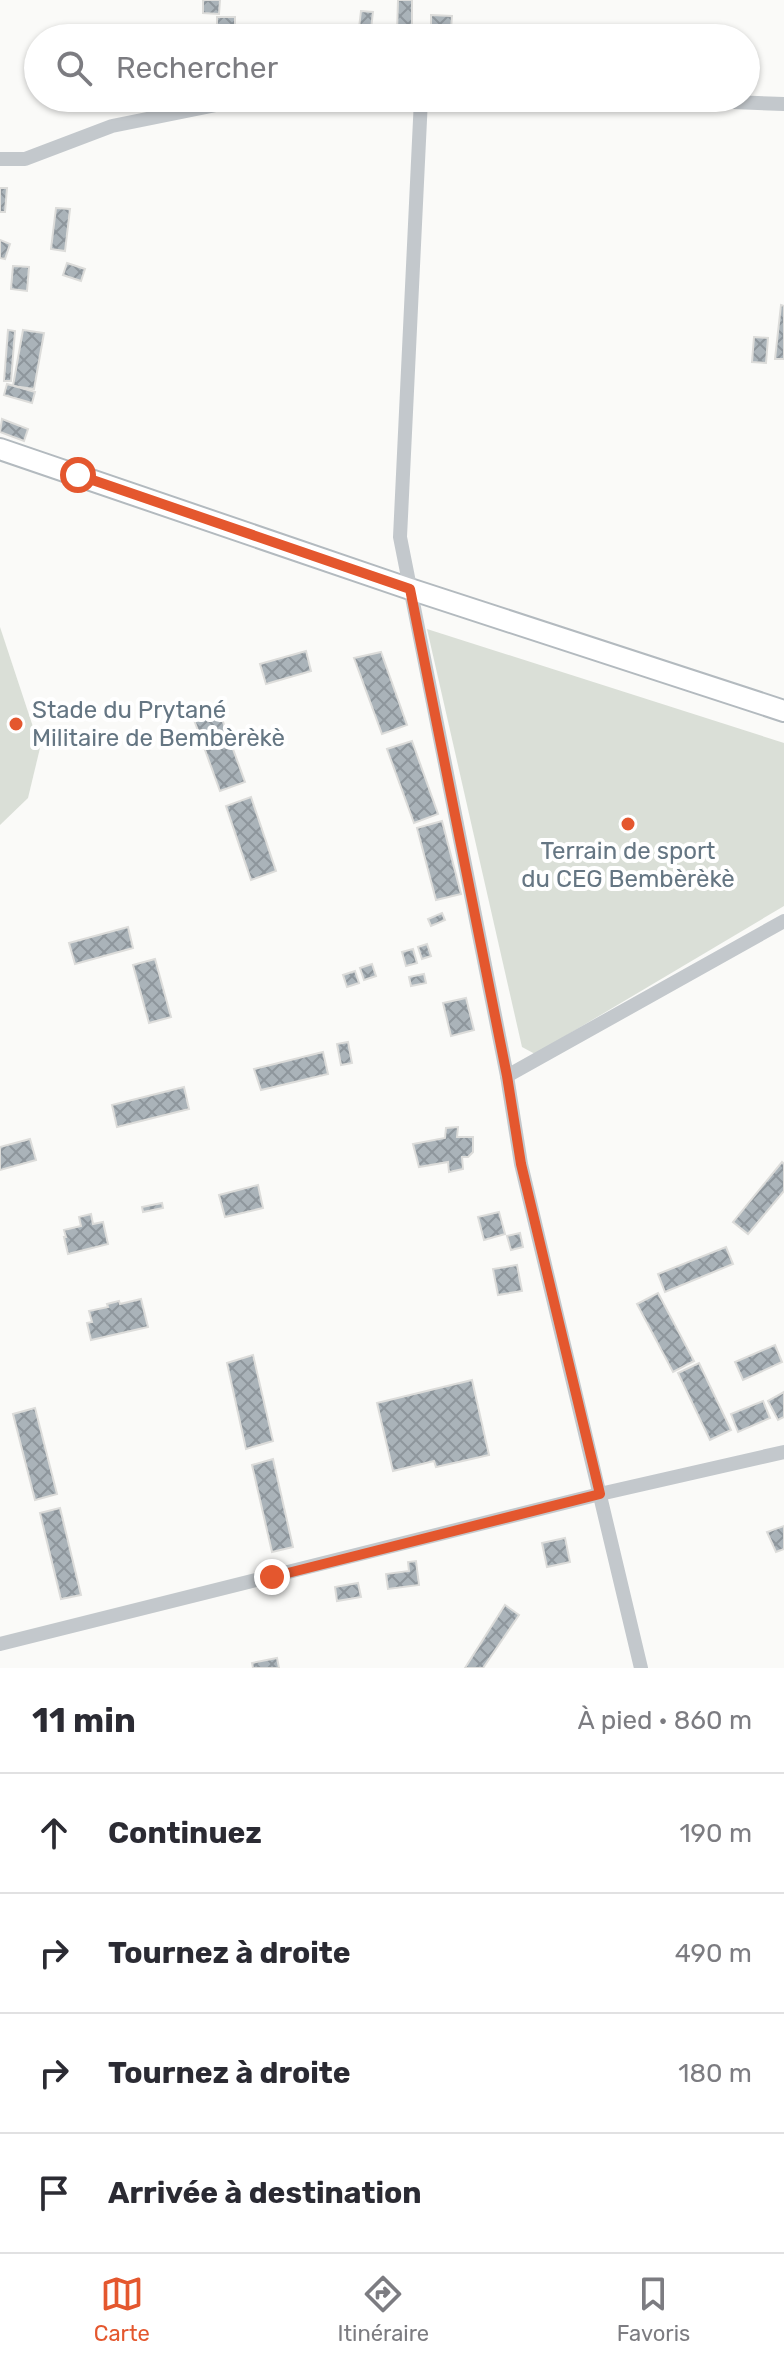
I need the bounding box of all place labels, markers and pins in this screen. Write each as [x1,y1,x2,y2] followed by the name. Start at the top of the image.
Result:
[32,696,285,752] place label: Stade du Prytané Militaire de Bembèrèkè
[7,715,25,733] marker: Stade du Prytané Militaire de Bembèrèkè
[619,815,637,833] marker: Terrain de sport du CEG Bembèrèkè
[521,837,735,893] place label: Terrain de sport du CEG Bembèrèkè

